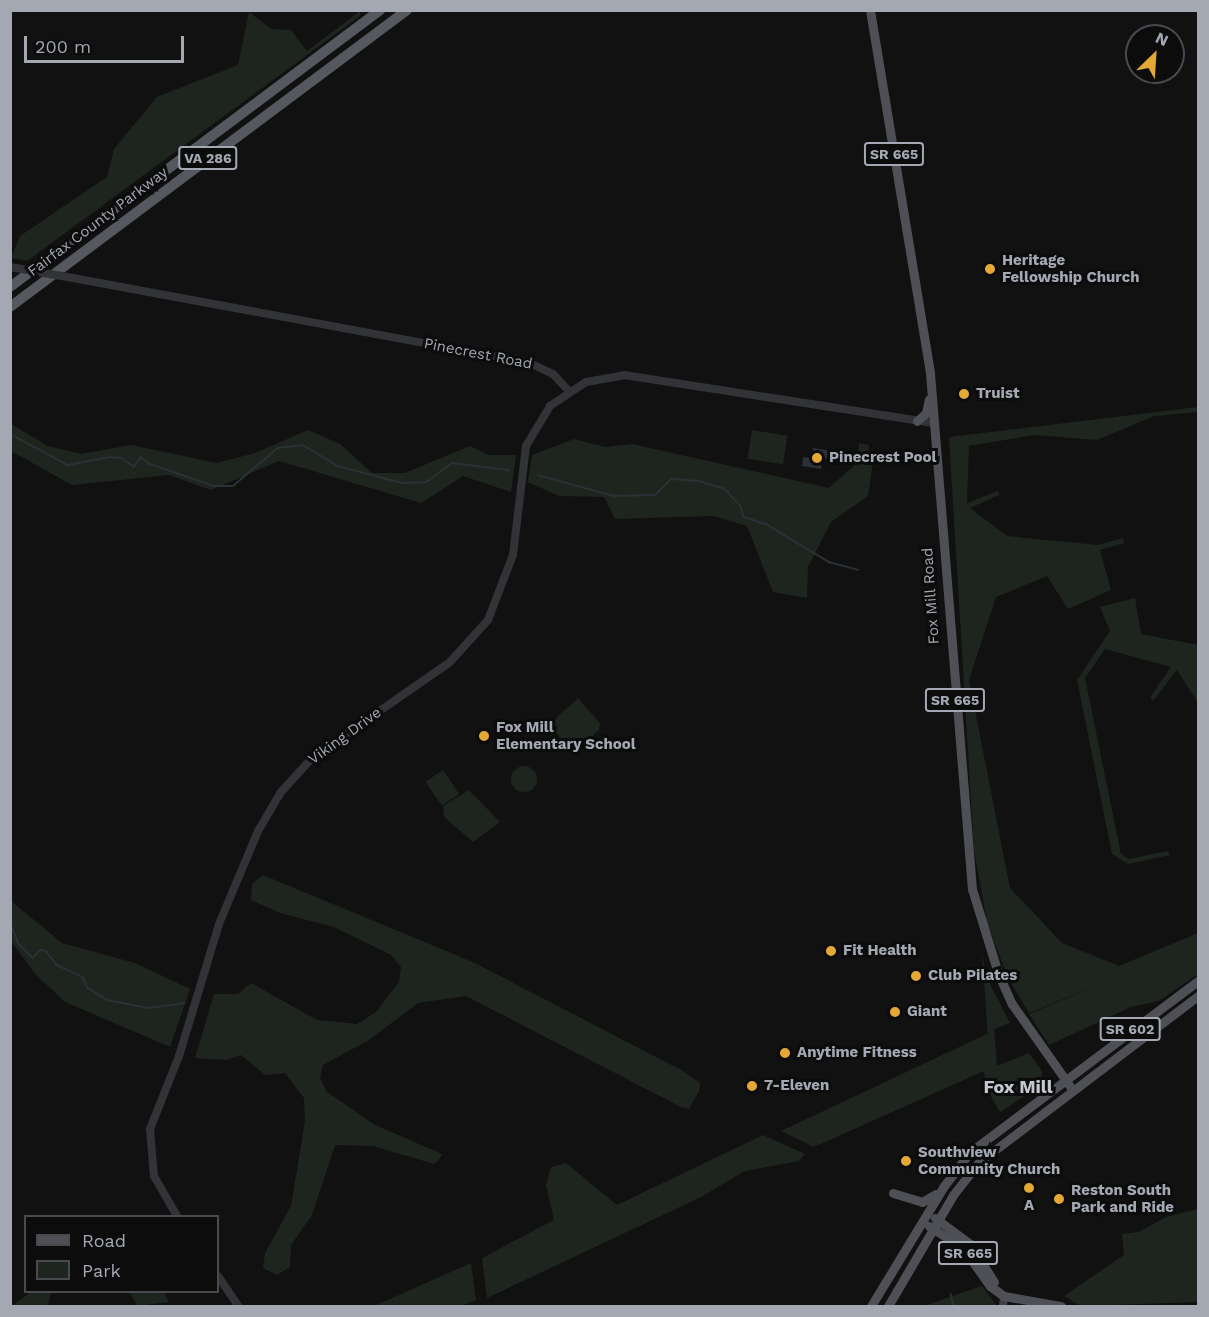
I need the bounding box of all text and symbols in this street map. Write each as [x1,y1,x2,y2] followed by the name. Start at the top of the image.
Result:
[27,24,188,62] scale bar
[1125,24,1185,84] north arrow
[1153,28,1171,50] text: N
[35,36,91,57] text: 200 m
[862,143,926,165] road number: SR 665
[178,147,238,169] road number: VA 286
[24,163,172,281] street label: Fairfax County Parkway
[1002,251,1139,286] place label: Heritage Fellowship Church
[983,262,997,276] marker: Heritage Fellowship Church
[422,335,534,373] street label: Pinecrest Road
[976,385,1019,403] place label: Truist
[957,387,971,401] marker: Truist
[829,449,936,467] place label: Pinecrest Pool
[810,451,824,465] marker: Pinecrest Pool
[919,547,943,645] street label: Fox Mill Road
[924,689,986,711] road number: SR 665
[305,703,385,769] street label: Viking Drive
[496,718,636,753] place label: Fox Mill Elementary School
[477,729,491,743] marker: Fox Mill Elementary School
[843,942,917,960] place label: Fit Health
[824,944,838,958] marker: Fit Health
[928,967,1017,985] place label: Club Pilates
[909,969,923,983] marker: Club Pilates
[907,1003,947,1021] place label: Giant
[888,1005,902,1019] marker: Giant
[1098,1018,1162,1040] road number: SR 602
[797,1044,917,1062] place label: Anytime Fitness
[778,1046,792,1060] marker: Anytime Fitness
[983,1076,1053,1098] district label: Fox Mill
[764,1077,829,1095] place label: 7-Eleven
[745,1079,759,1093] marker: 7-Eleven
[918,1143,1061,1178] place label: Southview Community Church
[899,1154,913,1168] marker: Southview Community Church
[1022,1181,1036,1195] marker: A
[1071,1181,1174,1216] place label: Reston South Park and Ride
[1052,1192,1066,1206] marker: Reston South Park and Ride
[1024,1197,1034,1215] place label: A
[24,1215,219,1293] legend
[82,1230,126,1251] text: Road
[936,1242,1000,1264] road number: SR 665
[82,1260,121,1281] text: Park

